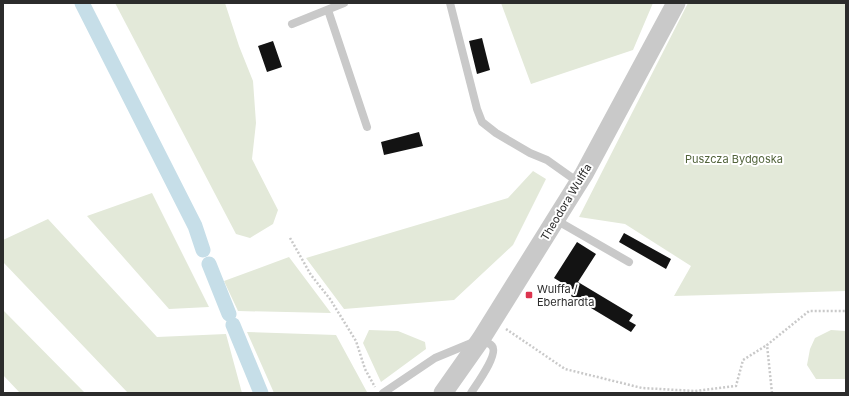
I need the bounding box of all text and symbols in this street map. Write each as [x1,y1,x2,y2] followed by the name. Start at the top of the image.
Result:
[685,152,783,166] park label: Puszcza Bydgoska
[538,161,594,243] street label: Theodora Wulffa
[537,282,594,309] place label: Wulffa / Eberhardta
[524,290,534,300] marker: Wulffa / Eberhardta

